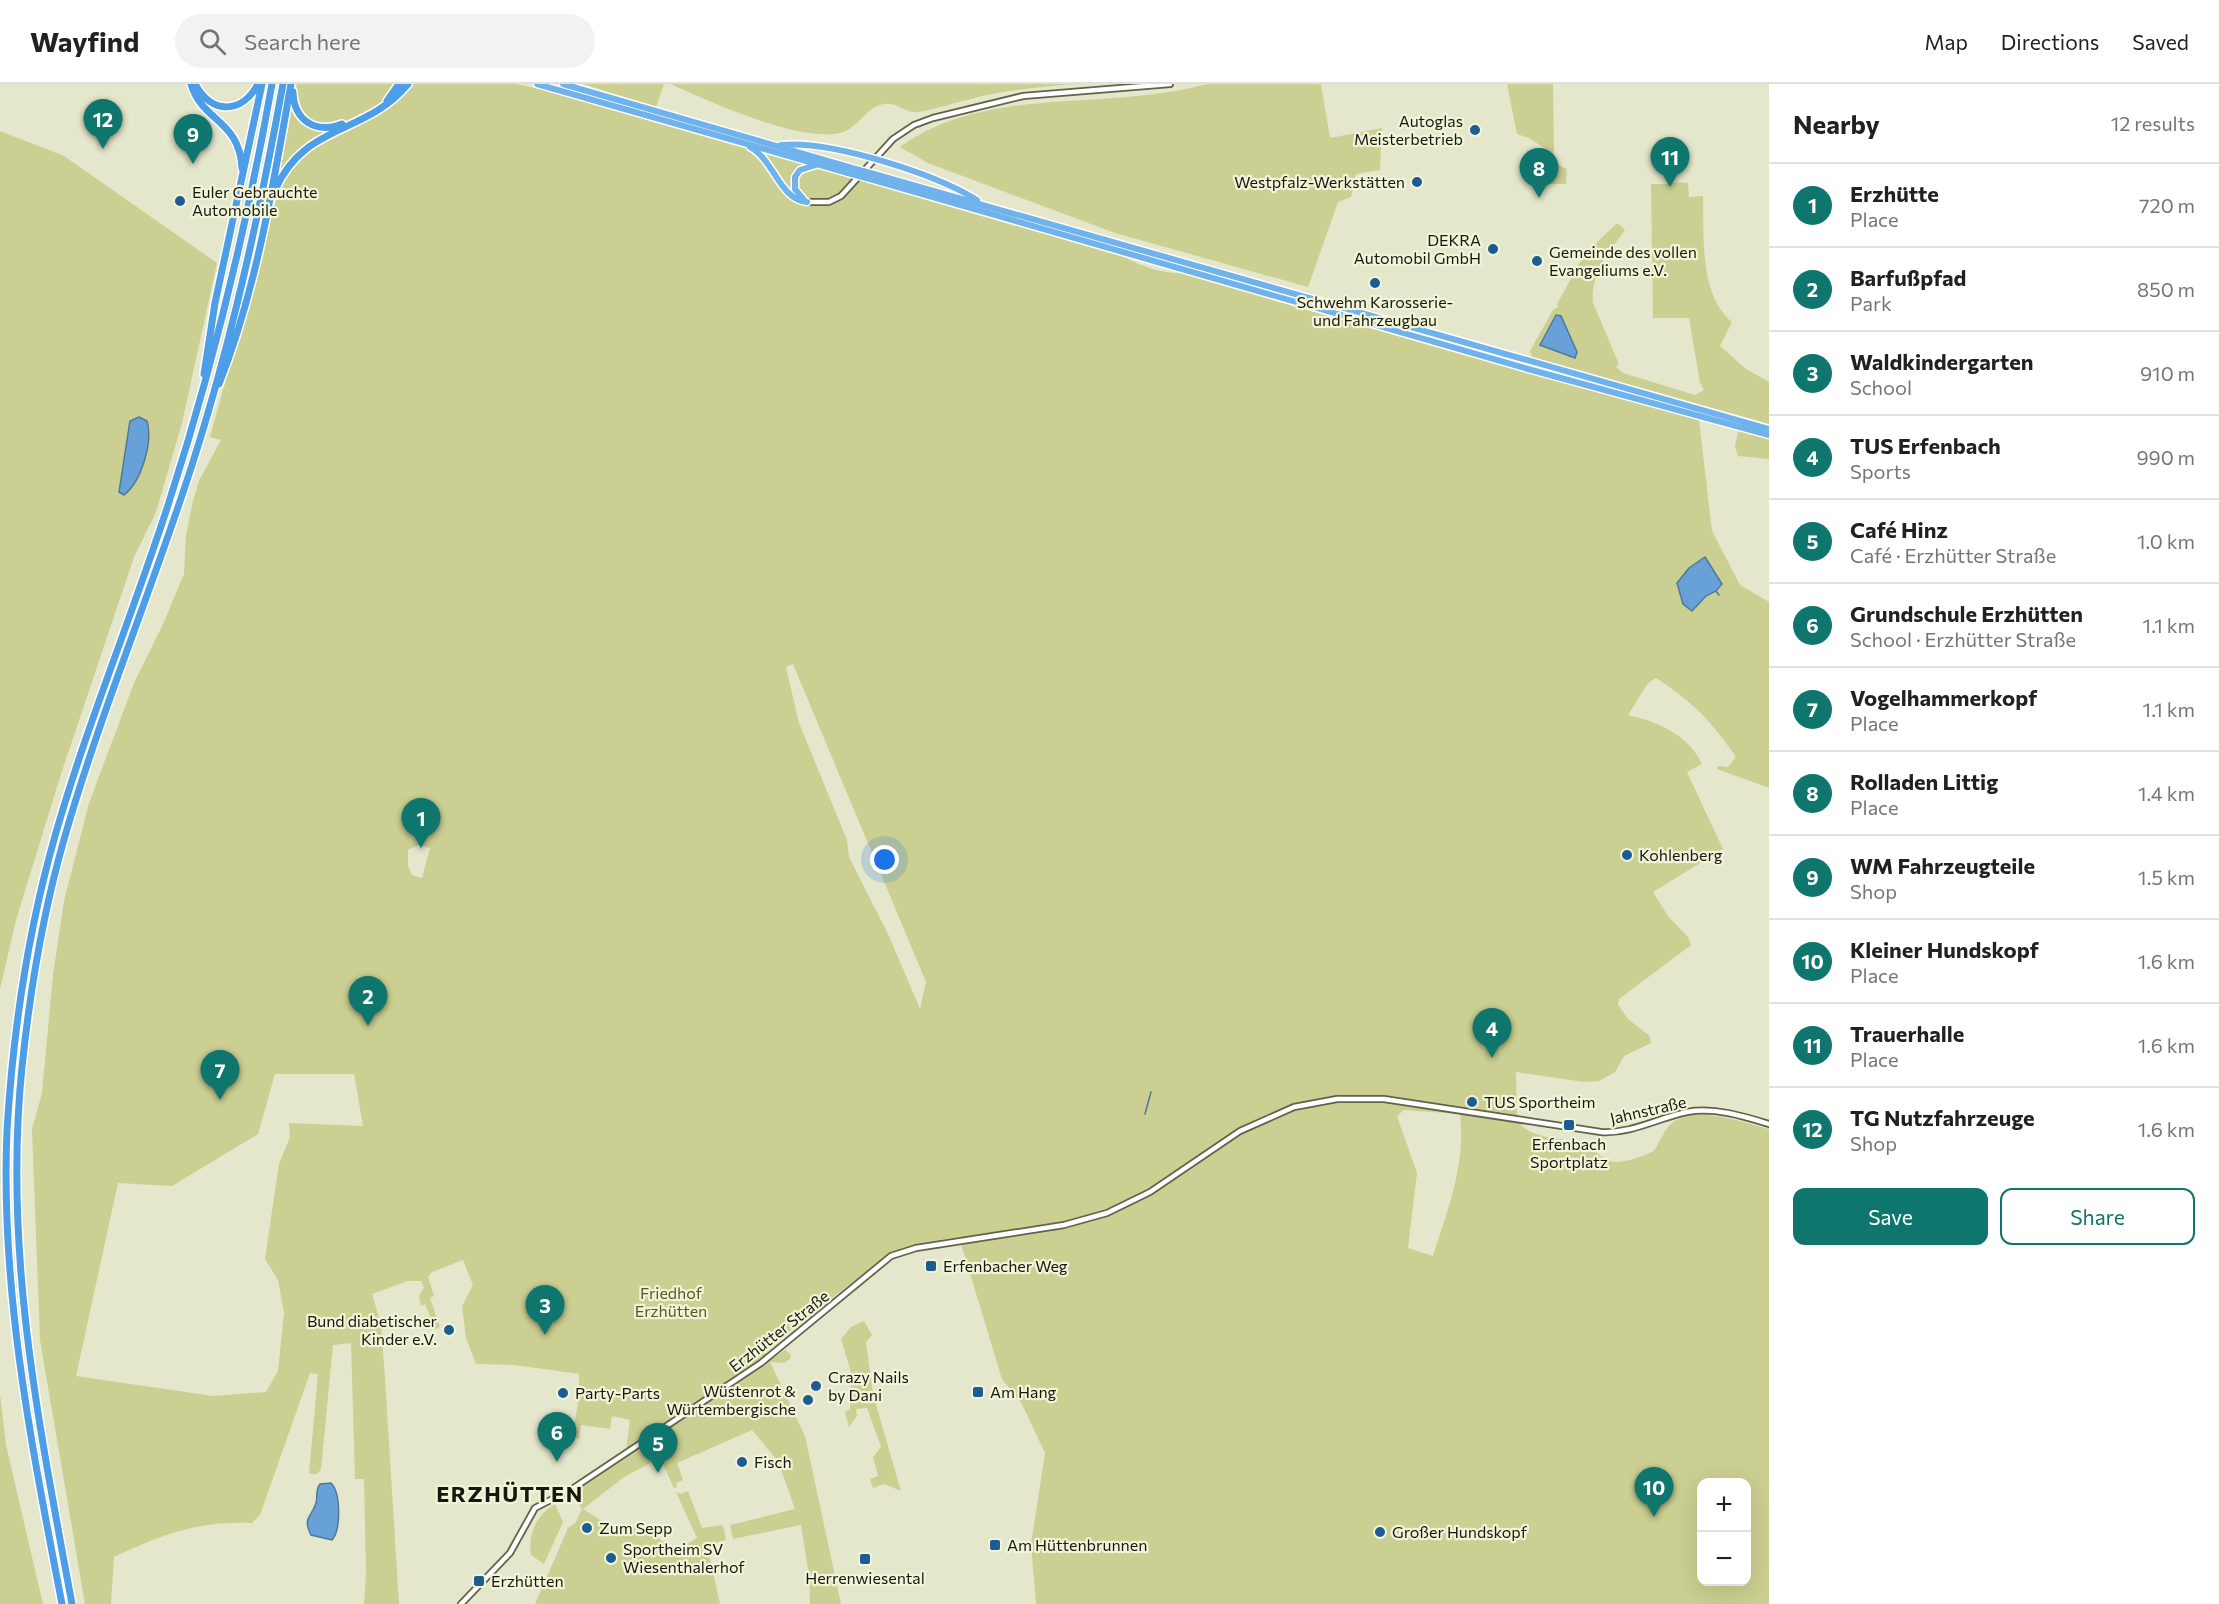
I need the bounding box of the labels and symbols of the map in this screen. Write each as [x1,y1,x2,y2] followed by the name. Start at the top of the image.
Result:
[84,100,122,149] pin: 12
[1354,111,1463,148] place label: Autoglas Meisterbetrieb
[174,115,212,164] pin: 9
[1468,123,1482,137] marker: Autoglas Meisterbetrieb
[1650,138,1690,187] pin: 11
[1520,148,1558,198] pin: 8
[1234,172,1405,191] place label: Westpfalz-Werkstätten
[1410,175,1424,189] marker: Westpfalz-Werkstätten
[192,182,318,219] place label: Euler Gebrauchte Automobile
[173,194,187,208] marker: Euler Gebrauchte Automobile
[1354,230,1481,267] place label: DEKRA Automobil GmbH
[1486,242,1500,256] marker: DEKRA Automobil GmbH
[1549,242,1697,279] place label: Gemeinde des vollen Evangeliums e.V.
[1530,254,1544,268] marker: Gemeinde des vollen Evangeliums e.V.
[1368,276,1382,290] marker: Schwehm Karosserie- und Fahrzeugbau
[1297,292,1453,329] place label: Schwehm Karosserie- und Fahrzeugbau
[402,798,440,848] pin: 1
[870,845,899,874] your location
[1639,845,1723,864] place label: Kohlenberg
[1620,848,1634,862] marker: Kohlenberg
[348,976,388,1026] pin: 2
[1472,1008,1512,1058] pin: 4
[200,1050,240,1100] pin: 7
[1608,1091,1688,1128] street label: Jahnstraße
[1484,1092,1595,1111] place label: TUS Sportheim
[1465,1095,1479,1109] marker: TUS Sportheim
[1562,1118,1576,1132] marker: Erfenbach Sportplatz
[1530,1134,1608,1171] place label: Erfenbach Sportplatz
[943,1256,1068,1275] place label: Erfenbacher Weg
[924,1259,938,1273] marker: Erfenbacher Weg
[635,1283,707,1320] park label: Friedhof Erzhütten
[526,1286,564,1335] pin: 3
[725,1286,832,1375] street label: Erzhütter Straße
[307,1311,438,1348] place label: Bund diabetischer Kinder e.V.
[442,1323,456,1337] marker: Bund diabetischer Kinder e.V.
[828,1367,909,1404] place label: Crazy Nails by Dani
[809,1379,823,1393] marker: Crazy Nails by Dani
[666,1381,796,1418] place label: Wüstenrot & Würtembergische
[990,1382,1057,1401] place label: Am Hang
[575,1383,660,1402] place label: Party-Parts
[971,1385,985,1399] marker: Am Hang
[556,1386,570,1400] marker: Party-Parts
[801,1393,815,1407] marker: Wüstenrot & Würtembergische
[538,1412,576,1462] pin: 6
[638,1424,678,1473] pin: 5
[754,1452,792,1471] place label: Fisch
[735,1455,749,1469] marker: Fisch
[1634,1468,1674,1517] pin: 10
[436,1480,584,1507] district label: ERZHÜTTEN
[599,1518,672,1537] place label: Zum Sepp
[580,1521,594,1535] marker: Zum Sepp
[1392,1522,1528,1541] place label: Großer Hundskopf
[1373,1525,1387,1539] marker: Großer Hundskopf
[1007,1535,1147,1554] place label: Am Hüttenbrunnen
[988,1538,1002,1552] marker: Am Hüttenbrunnen
[623,1539,745,1576] place label: Sportheim SV Wiesenthalerhof
[604,1551,618,1565] marker: Sportheim SV Wiesenthalerhof
[858,1552,872,1566] marker: Herrenwiesental
[805,1568,925,1587] place label: Herrenwiesental
[491,1571,564,1590] place label: Erzhütten
[472,1574,486,1588] marker: Erzhütten

